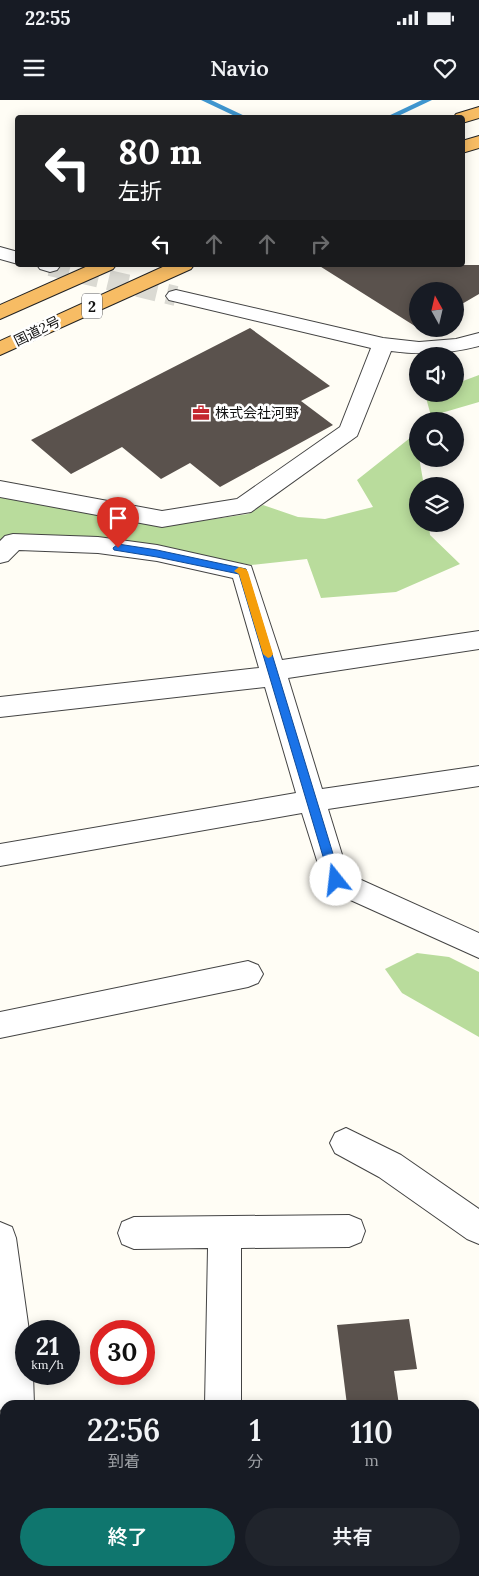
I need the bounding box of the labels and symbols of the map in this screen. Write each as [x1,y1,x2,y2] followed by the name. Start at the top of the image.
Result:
[409,282,464,338] north arrow
[82,294,102,318] road number: 2
[11,312,63,350] street label: 国道2号
[191,403,211,423] office icon: 株式会社河野
[215,404,299,422] place label: 株式会社河野
[97,497,139,548] pin
[309,853,361,905] position arrow
[90,1320,155,1385] speed limit sign: 30

